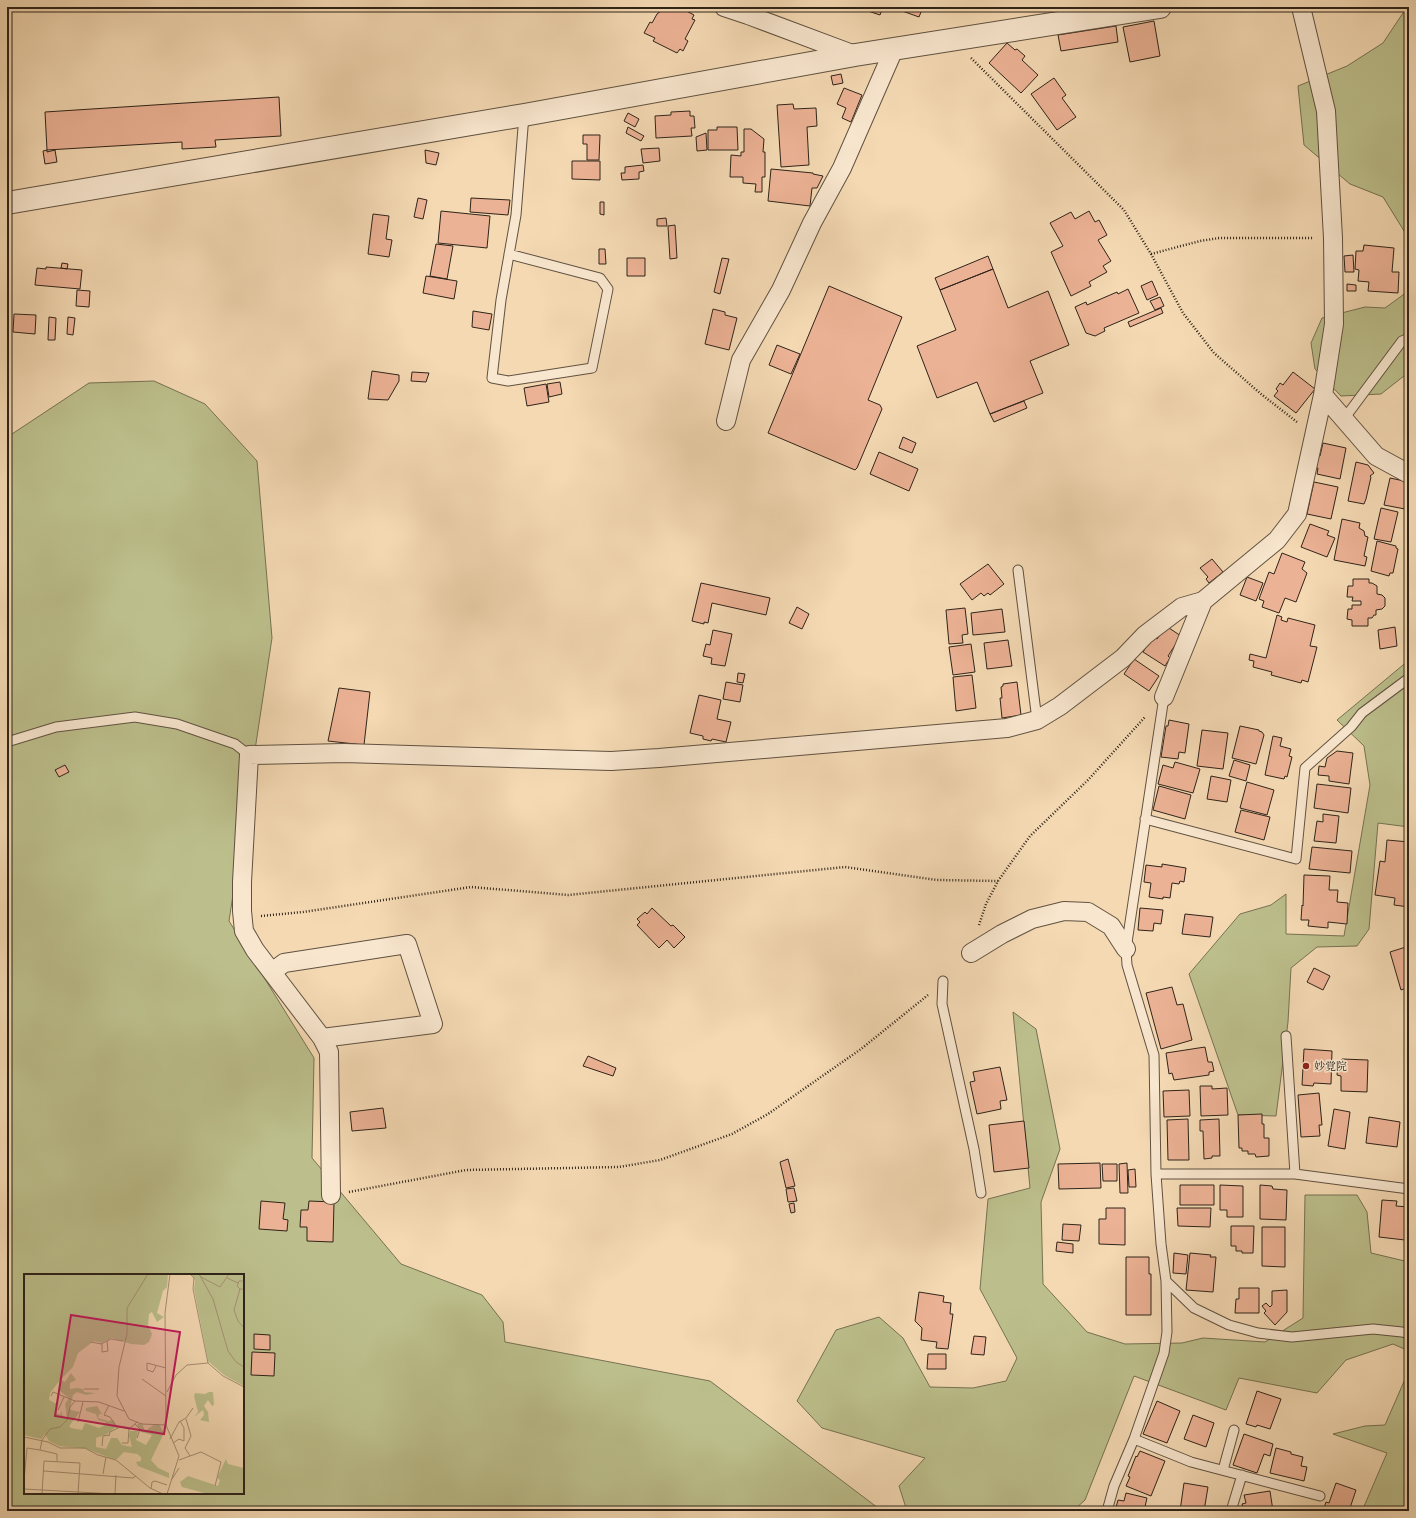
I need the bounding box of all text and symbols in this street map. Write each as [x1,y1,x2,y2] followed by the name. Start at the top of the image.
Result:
[1314,1059,1347,1073] place label: 妙覚院
[1301,1061,1311,1071] marker: 妙覚院
[24,1274,244,1494] inset map

